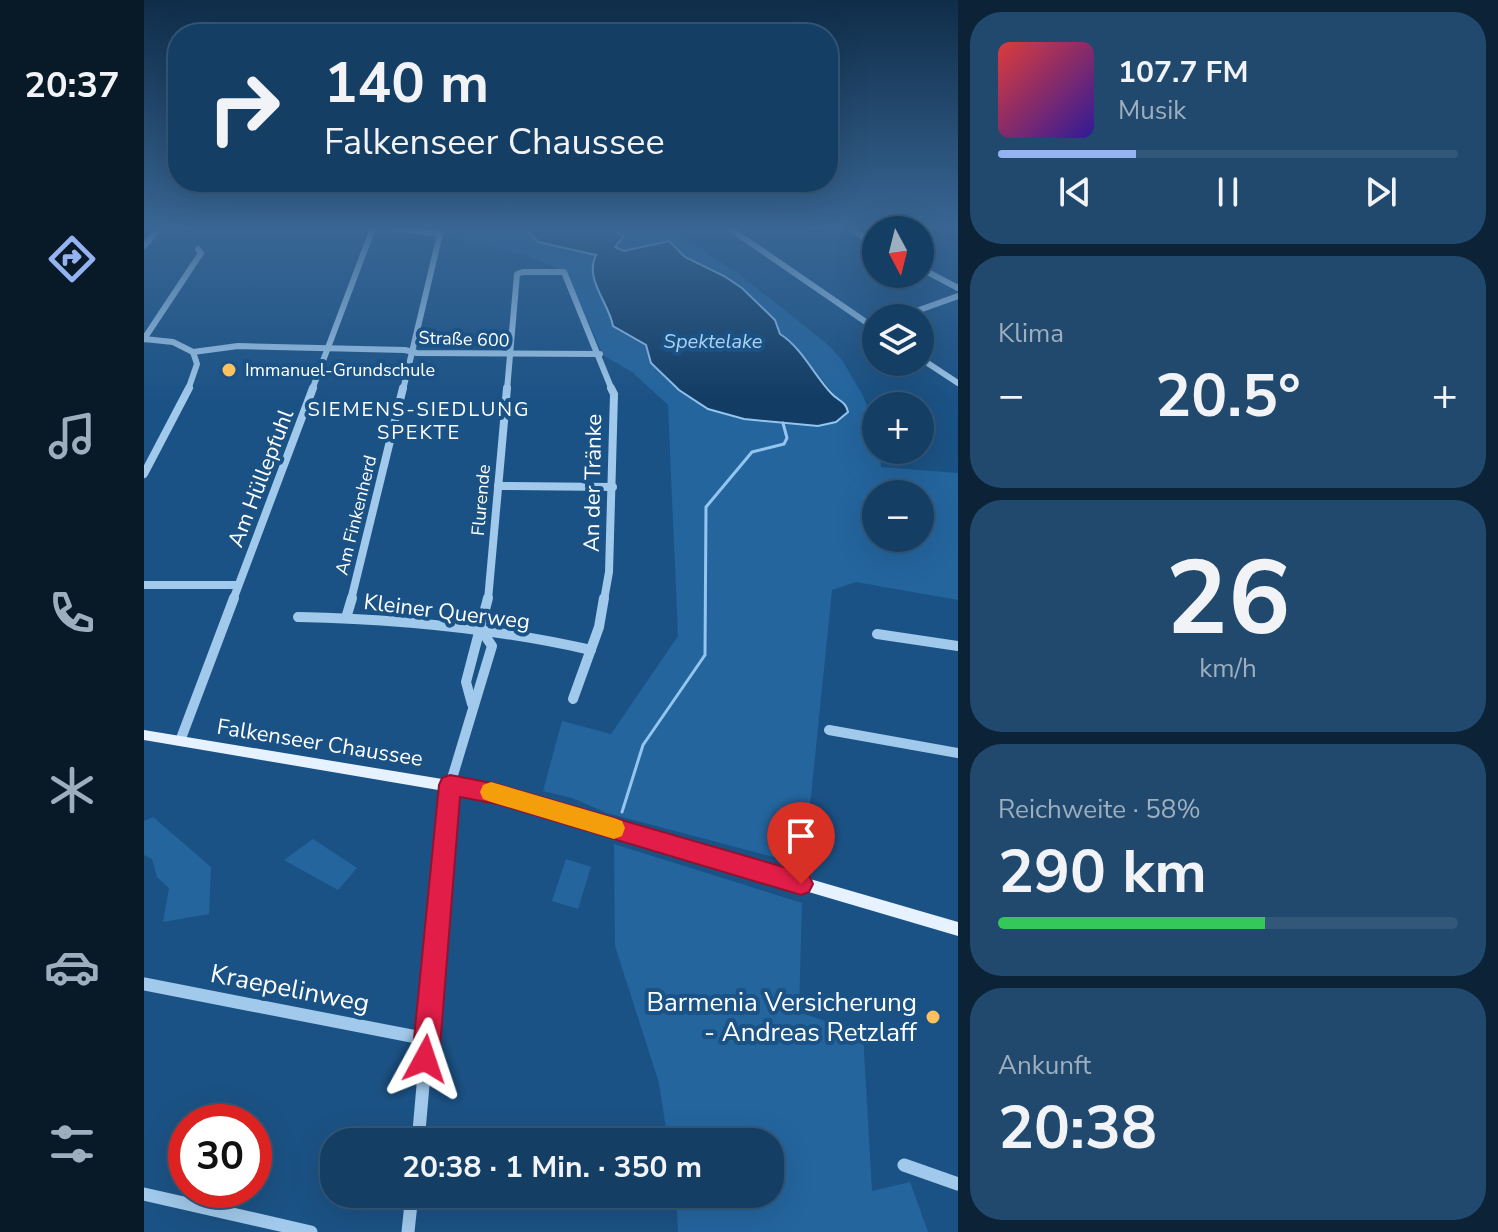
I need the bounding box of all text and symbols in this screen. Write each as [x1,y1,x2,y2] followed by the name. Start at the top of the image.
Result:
[324,45,489,122] text: 140 m
[1118,52,1248,93] text: 107.7 FM
[192,56,296,160] icon: right
[24,61,120,110] text: 20:37
[1118,93,1186,128] text: Musik
[324,118,665,167] text: Falkenseer Chaussee
[1053,170,1097,214] icon: previous
[1206,170,1250,214] icon: pause
[1359,170,1403,214] icon: next
[862,216,934,288] north arrow
[862,216,934,552] map controls
[44,231,100,287] icon: directions
[862,304,934,376] button: layers
[998,316,1064,351] text: Klima
[418,325,510,353] street label: Straße 600
[664,328,763,355] water label: Spektelake
[1155,355,1301,437] text: 20.5°
[245,358,435,382] place label: Immanuel-Grundschule
[220,361,238,379] marker: Immanuel-Grundschule
[998,366,1024,426] text: −
[1432,366,1458,426] text: +
[862,392,934,464] button: +
[307,396,531,446] district label: SIEMENS-SIEDLUNG SPEKTE
[221,405,301,552] street label: Am Hüllepfuhl
[44,408,100,464] icon: music
[577,414,609,552] street label: An der Tränke
[330,453,382,577] street label: Am Finkenherd
[466,463,496,537] street label: Flurende
[862,480,934,552] button: −
[1166,528,1290,670] text: 26
[44,585,100,641] icon: phone
[362,587,532,637] street label: Kleiner Querweg
[1199,651,1257,686] text: km/h
[215,712,425,774] street label: Falkenseer Chaussee
[44,762,100,818] icon: climate
[998,792,1201,827] text: Reichweite · 58%
[767,802,835,884] pin
[779,814,823,858] icon: arrive
[998,831,1207,913] text: 290 km
[44,939,100,995] icon: car
[207,956,372,1021] street label: Kraepelinweg
[647,985,917,1050] place label: Barmenia Versicherung - Andreas Retzlaff
[924,1008,942,1026] marker: Barmenia Versicherung - Andreas Retzlaff
[383,1017,467,1101] position arrow
[998,1048,1091,1083] text: Ankunft
[998,1087,1157,1169] text: 20:38
[168,1104,272,1208] speed limit sign: 30
[44,1116,100,1172] icon: filters
[402,1147,702,1188] text: 20:38 · 1 Min. · 350 m

